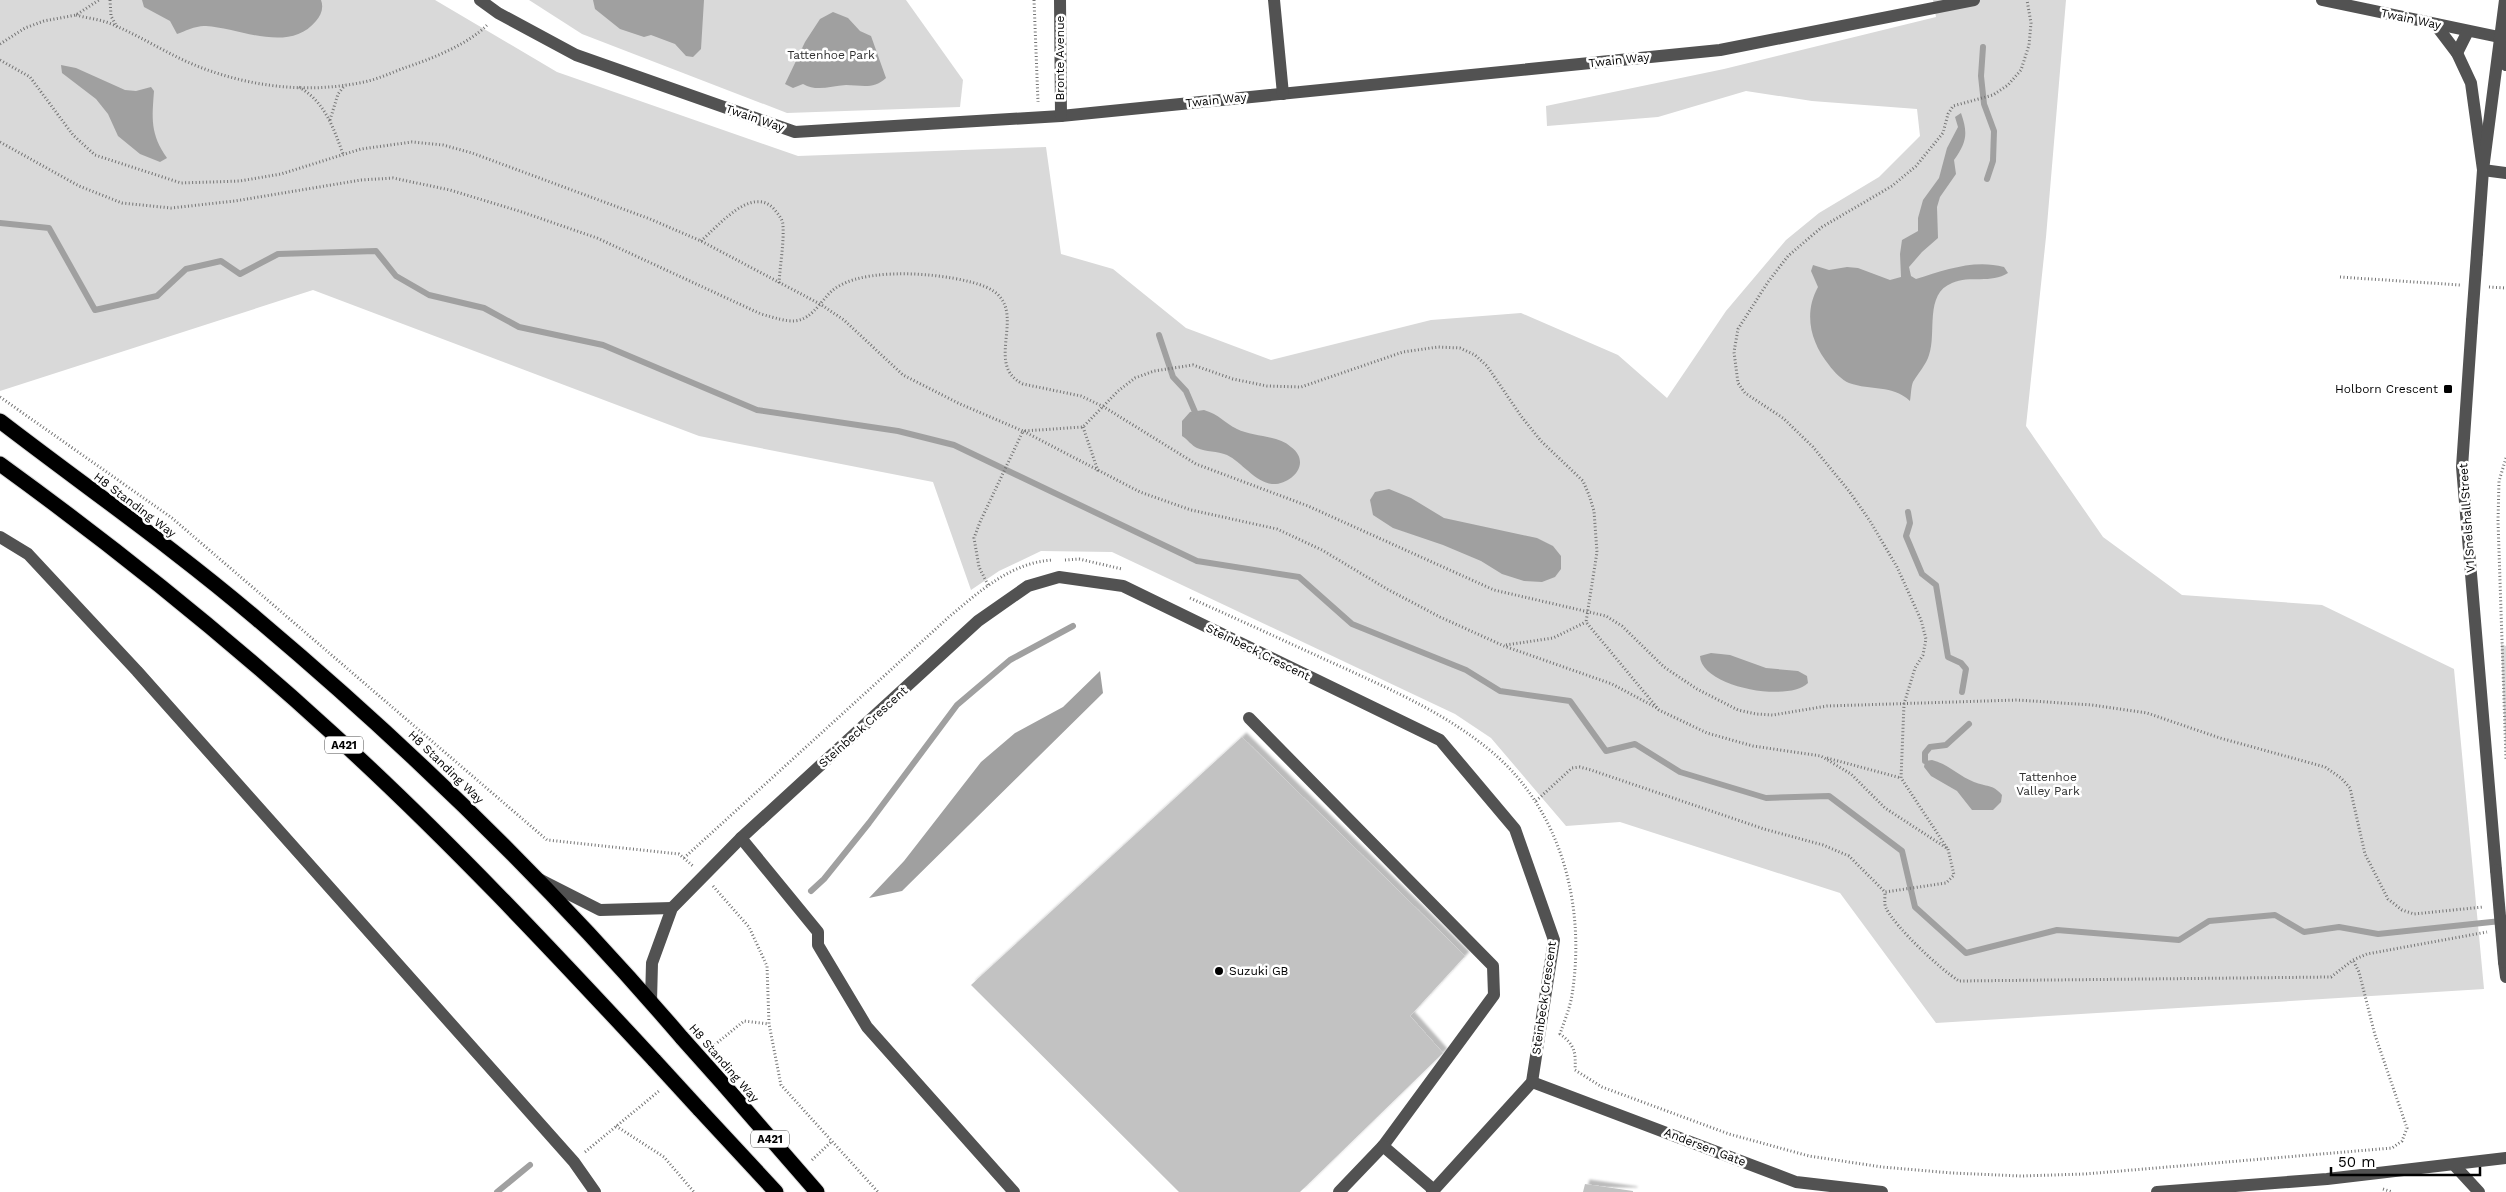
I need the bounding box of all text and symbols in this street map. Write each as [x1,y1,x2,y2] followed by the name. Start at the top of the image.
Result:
[2380,6,2443,32] street label: Twain Way
[1053,15,1067,101] street label: Bronte Avenue
[787,48,875,62] park label: Tattenhoe Park
[1588,50,1651,70] street label: Twain Way
[1185,90,1248,110] street label: Twain Way
[724,101,787,135] street label: Twain Way
[2335,382,2438,396] place label: Holborn Crescent
[2442,383,2454,395] marker: Holborn Crescent
[2456,463,2478,573] street label: V1 Snelshall Street
[91,470,179,541] street label: H8 Standing Way
[1204,621,1312,683] street label: Steinbeck Crescent
[816,684,910,770] street label: Steinbeck Crescent
[405,727,487,807] street label: H8 Standing Way
[325,736,363,754] road number: A421
[2016,770,2080,798] park label: Tattenhoe Valley Park
[1529,940,1559,1056] street label: Steinbeck Crescent
[1229,964,1289,978] place label: Suzuki GB
[1213,965,1225,977] marker: Suzuki GB
[686,1021,762,1106] street label: H8 Standing Way
[1662,1125,1748,1169] street label: Andersen Gate
[751,1130,789,1148] road number: A421
[2331,1144,2480,1176] scale bar
[2338,1153,2375,1171] text: 50 m

